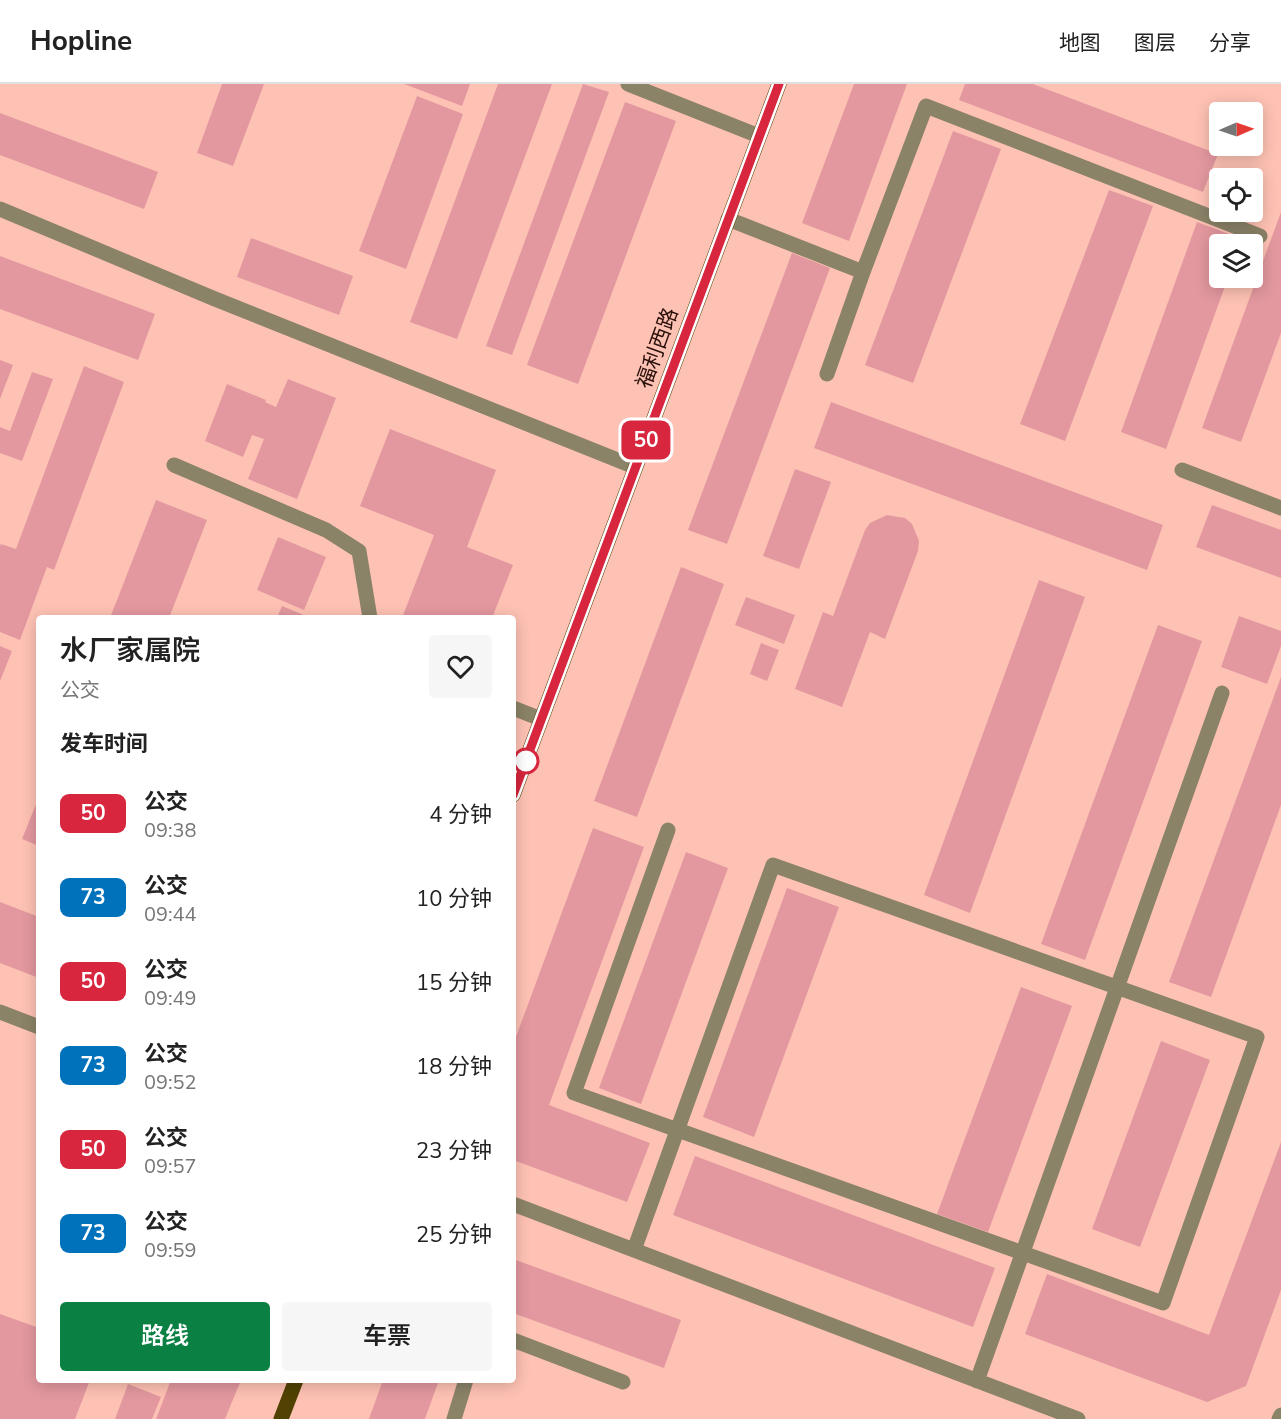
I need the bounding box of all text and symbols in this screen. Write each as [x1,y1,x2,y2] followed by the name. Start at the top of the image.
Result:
[30,22,132,60] text: Hopline
[1059,29,1101,57] text: 地图
[1134,29,1176,57] text: 图层
[1209,29,1251,57] text: 分享
[1209,102,1263,156] north arrow
[1209,102,1263,288] map controls
[1209,168,1263,222] button: locate
[1209,234,1263,288] button: layers
[629,304,685,392] street label: 福利西路
[619,420,673,460] line badge: 50
[633,426,659,454] text: 50
[60,632,200,670] text: 水厂家属院
[429,635,492,698] button: heart
[60,677,100,704] text: 公交
[60,729,148,759] text: 发车时间
[513,748,539,774] unlabelled marker
[144,787,188,817] text: 公交
[80,799,106,827] text: 50
[429,800,492,830] text: 4 分钟
[144,817,197,844] text: 09:38
[144,871,188,901] text: 公交
[80,883,106,911] text: 73
[416,884,492,914] text: 10 分钟
[144,901,197,928] text: 09:44
[144,955,188,985] text: 公交
[80,967,106,995] text: 50
[416,968,492,998] text: 15 分钟
[144,985,197,1012] text: 09:49
[144,1039,188,1069] text: 公交
[80,1051,106,1079] text: 73
[416,1052,492,1082] text: 18 分钟
[144,1069,197,1096] text: 09:52
[144,1123,188,1153] text: 公交
[80,1135,106,1163] text: 50
[416,1136,492,1166] text: 23 分钟
[144,1153,197,1180] text: 09:57
[144,1207,188,1237] text: 公交
[80,1219,106,1247] text: 73
[416,1220,492,1250] text: 25 分钟
[144,1237,197,1264] text: 09:59
[60,1302,270,1371] button: 路线
[282,1302,492,1371] button: 车票

